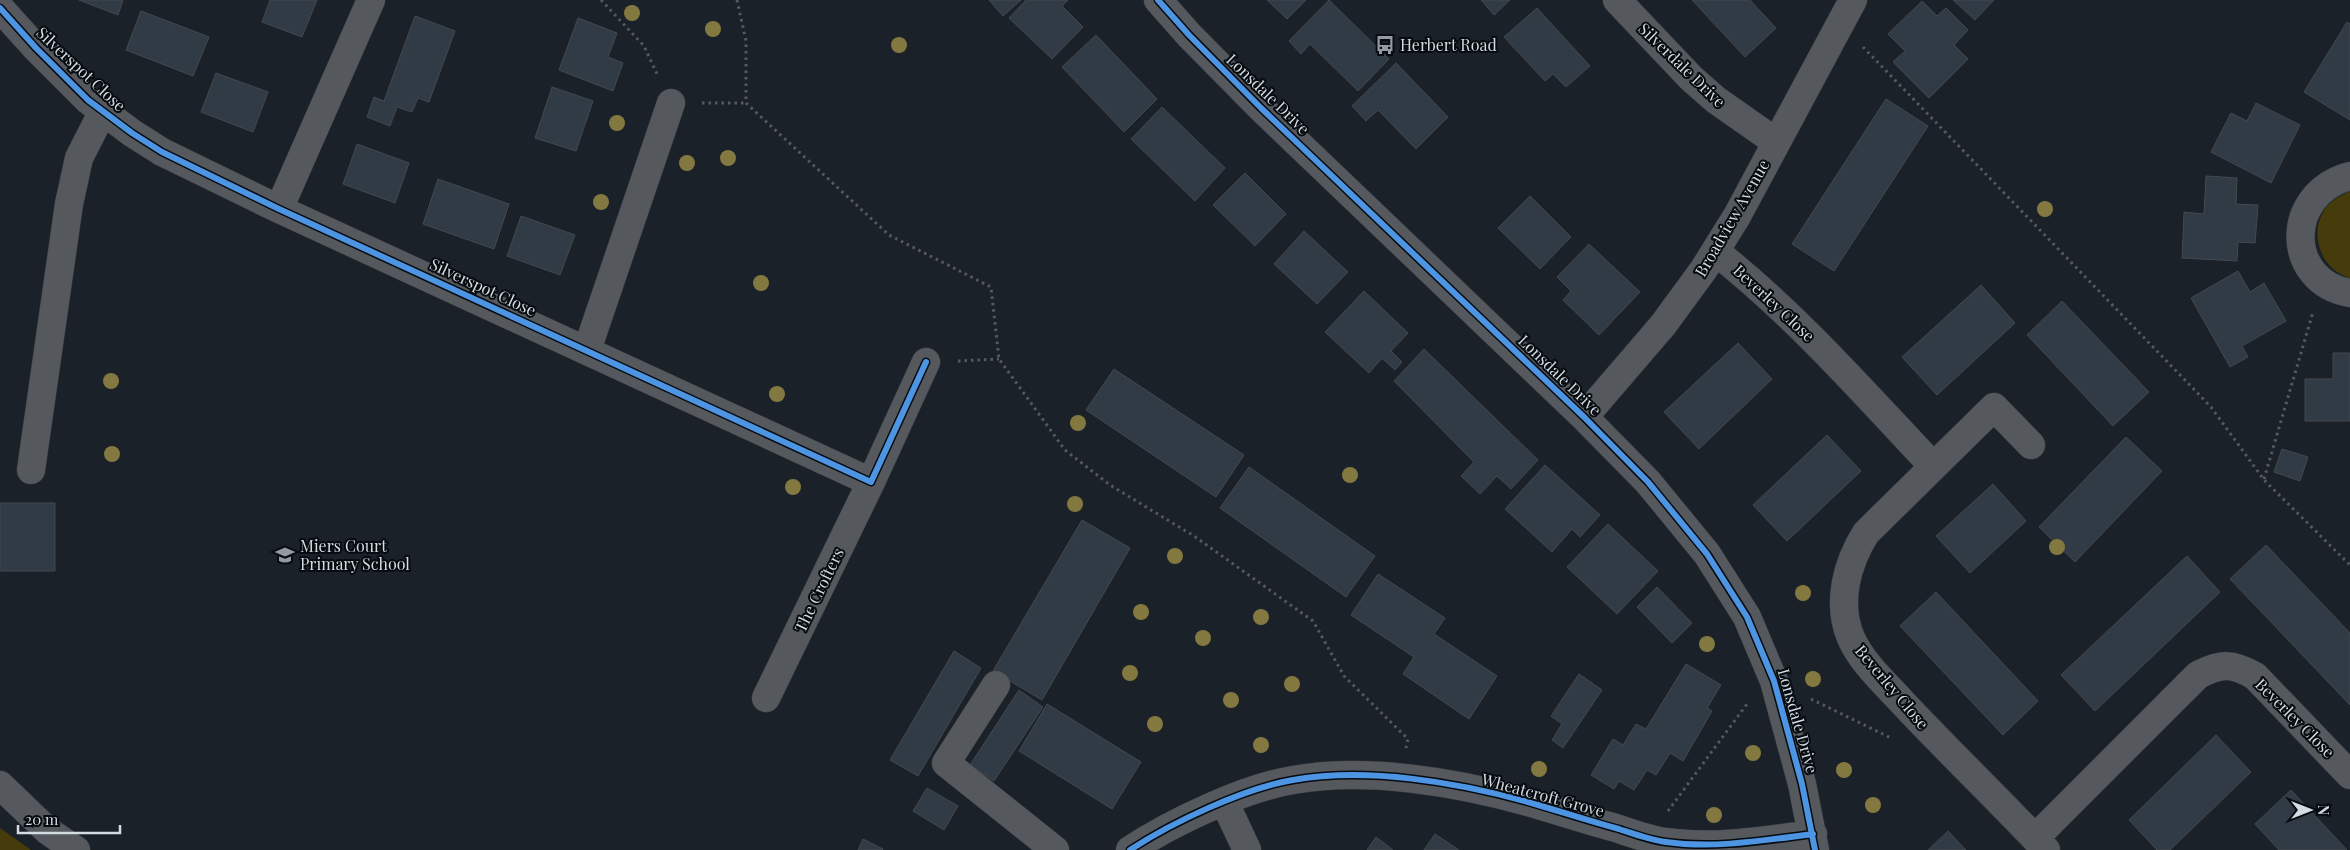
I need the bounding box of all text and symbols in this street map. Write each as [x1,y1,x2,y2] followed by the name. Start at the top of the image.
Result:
[1634,18,1730,112] street label: Silverdale Drive
[32,22,130,115] street label: Silverspot Close
[1374,34,1396,56] bus stop icon: Herbert Road
[1400,34,1497,55] place label: Herbert Road
[1222,49,1314,139] street label: Lonsdale Drive
[1690,156,1774,280] street label: Broadview Avenue
[427,253,540,320] street label: Silverspot Close
[1729,259,1820,346] street label: Beverley Close
[1514,330,1606,420] street label: Lonsdale Drive
[300,535,410,574] place label: Miers Court Primary School
[274,544,296,566] school or university icon: Miers Court Primary School
[789,544,848,635] street label: The Crofters
[1851,640,1934,733] street label: Beverley Close
[1774,666,1823,776] street label: Lonsdale Drive
[2251,673,2340,762] street label: Beverley Close
[1479,768,1607,821] street label: Wheatcroft Grove
[2285,785,2335,835] north arrow
[18,802,120,834] scale bar
[2314,805,2333,815] text: N
[25,809,59,829] text: 20 m

